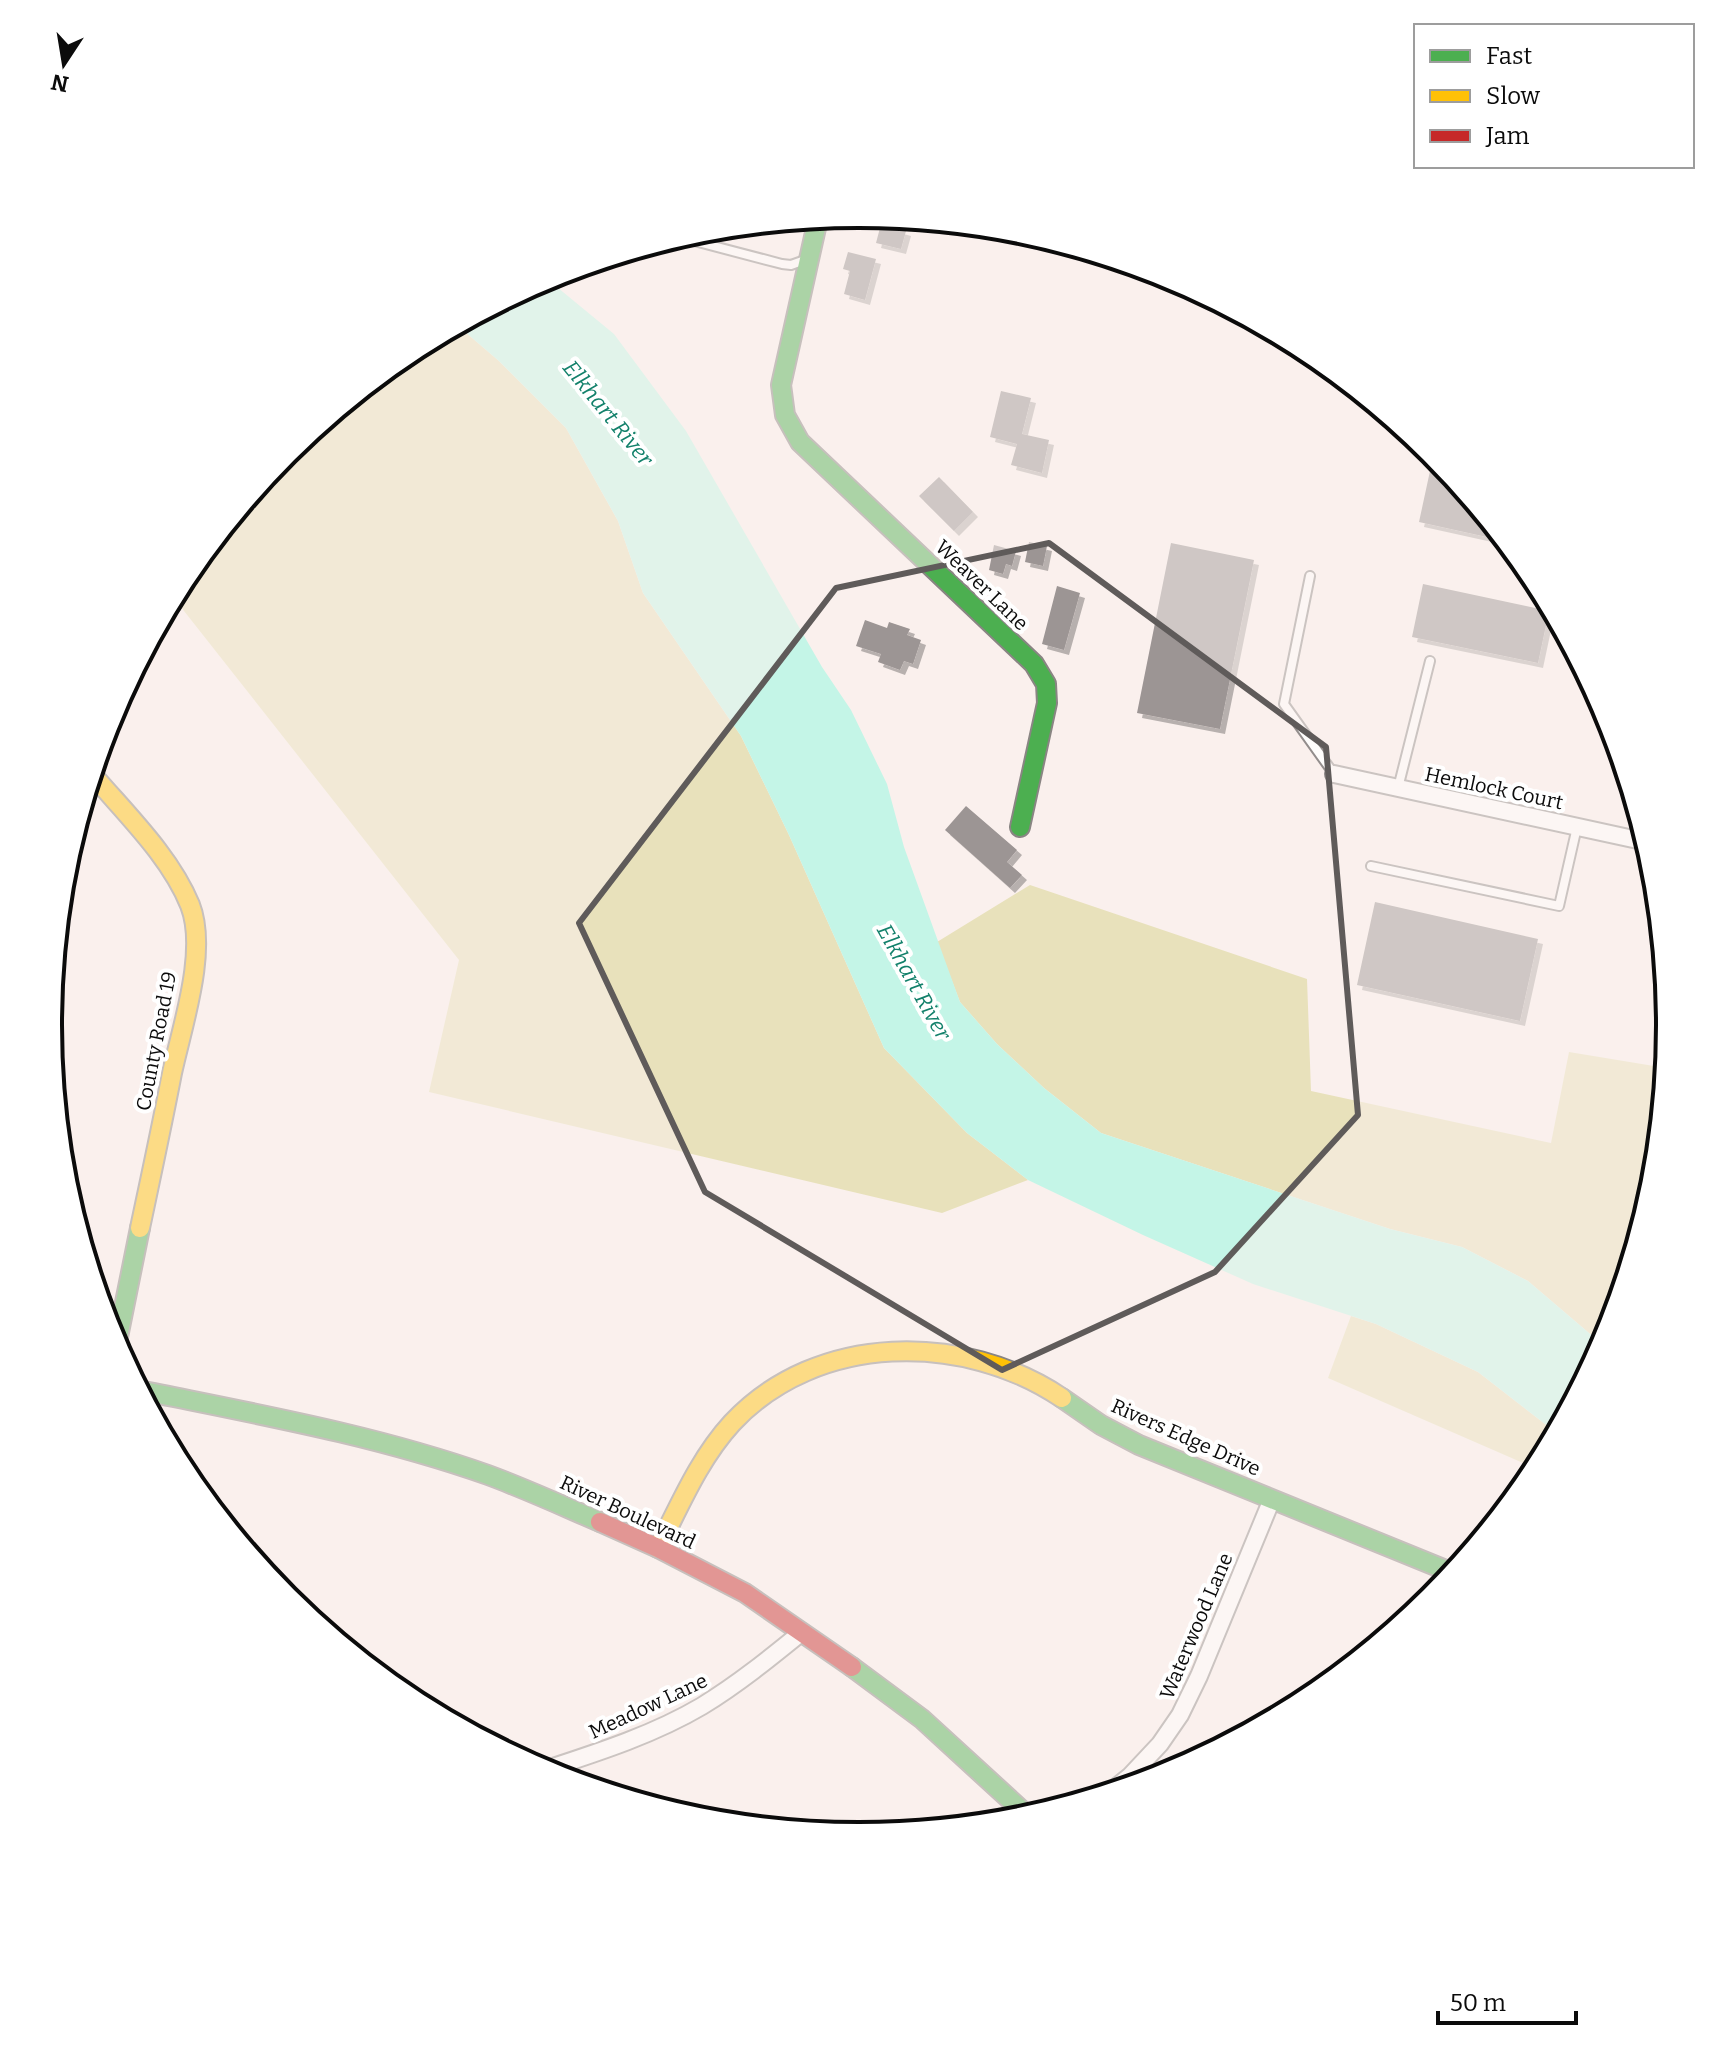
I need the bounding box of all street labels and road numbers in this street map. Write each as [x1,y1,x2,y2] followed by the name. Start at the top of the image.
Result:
[931,535,1033,635] street label: Weaver Lane
[1423,762,1565,814] street label: Hemlock Court
[131,969,181,1113] street label: County Road 19
[1108,1393,1264,1481] street label: Rivers Edge Drive
[556,1470,700,1554] street label: River Boulevard
[1154,1549,1238,1703] street label: Waterwood Lane
[585,1668,711,1744] street label: Meadow Lane

